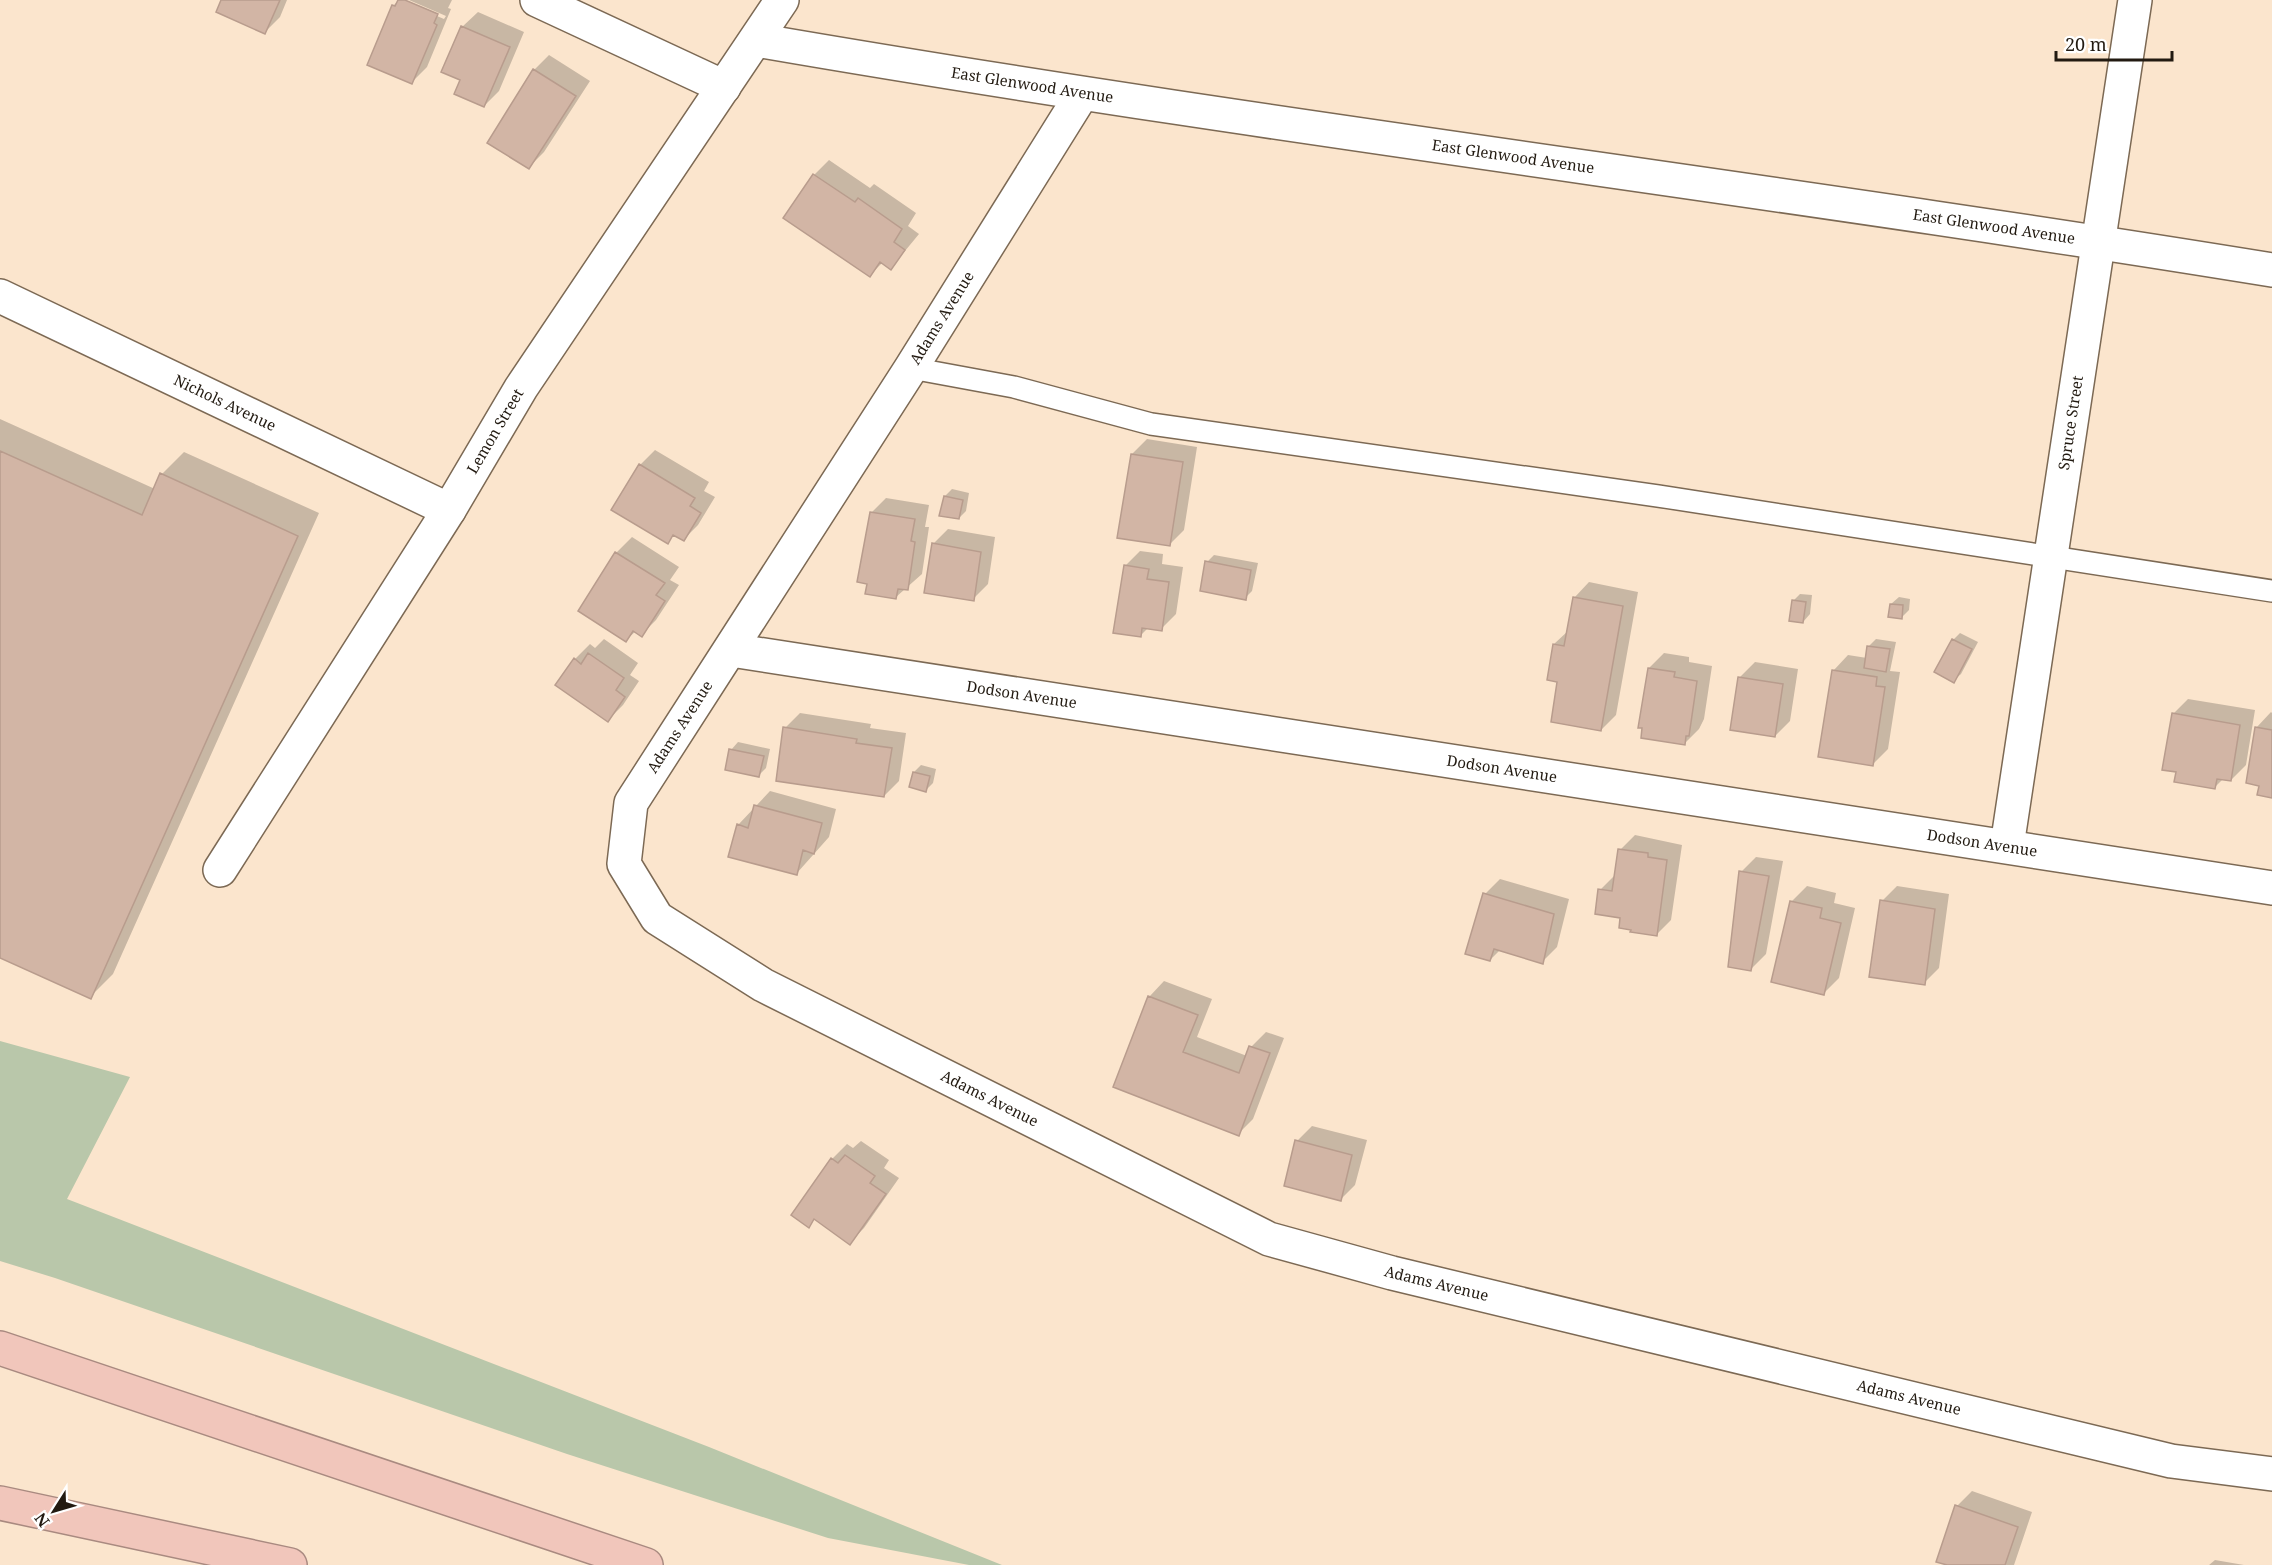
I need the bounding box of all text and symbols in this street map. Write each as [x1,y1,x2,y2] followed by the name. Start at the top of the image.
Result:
[2056,24,2172,62] scale bar
[2065,32,2107,56] text: 20 m
[950,62,1115,107] street label: East Glenwood Avenue
[1431,134,1596,177] street label: East Glenwood Avenue
[1912,204,2077,248] street label: East Glenwood Avenue
[904,267,978,368] street label: Adams Avenue
[171,369,280,435] street label: Nichols Avenue
[2053,374,2087,471] street label: Spruce Street
[462,385,527,477] street label: Lemon Street
[965,675,1078,712] street label: Dodson Avenue
[642,676,717,777] street label: Adams Avenue
[1445,750,1559,786] street label: Dodson Avenue
[1926,824,2039,861] street label: Dodson Avenue
[938,1065,1042,1131] street label: Adams Avenue
[1382,1260,1491,1305] street label: Adams Avenue
[1855,1375,1963,1419] street label: Adams Avenue
[24,1481,84,1541] north arrow
[29,1508,55,1532] text: N

